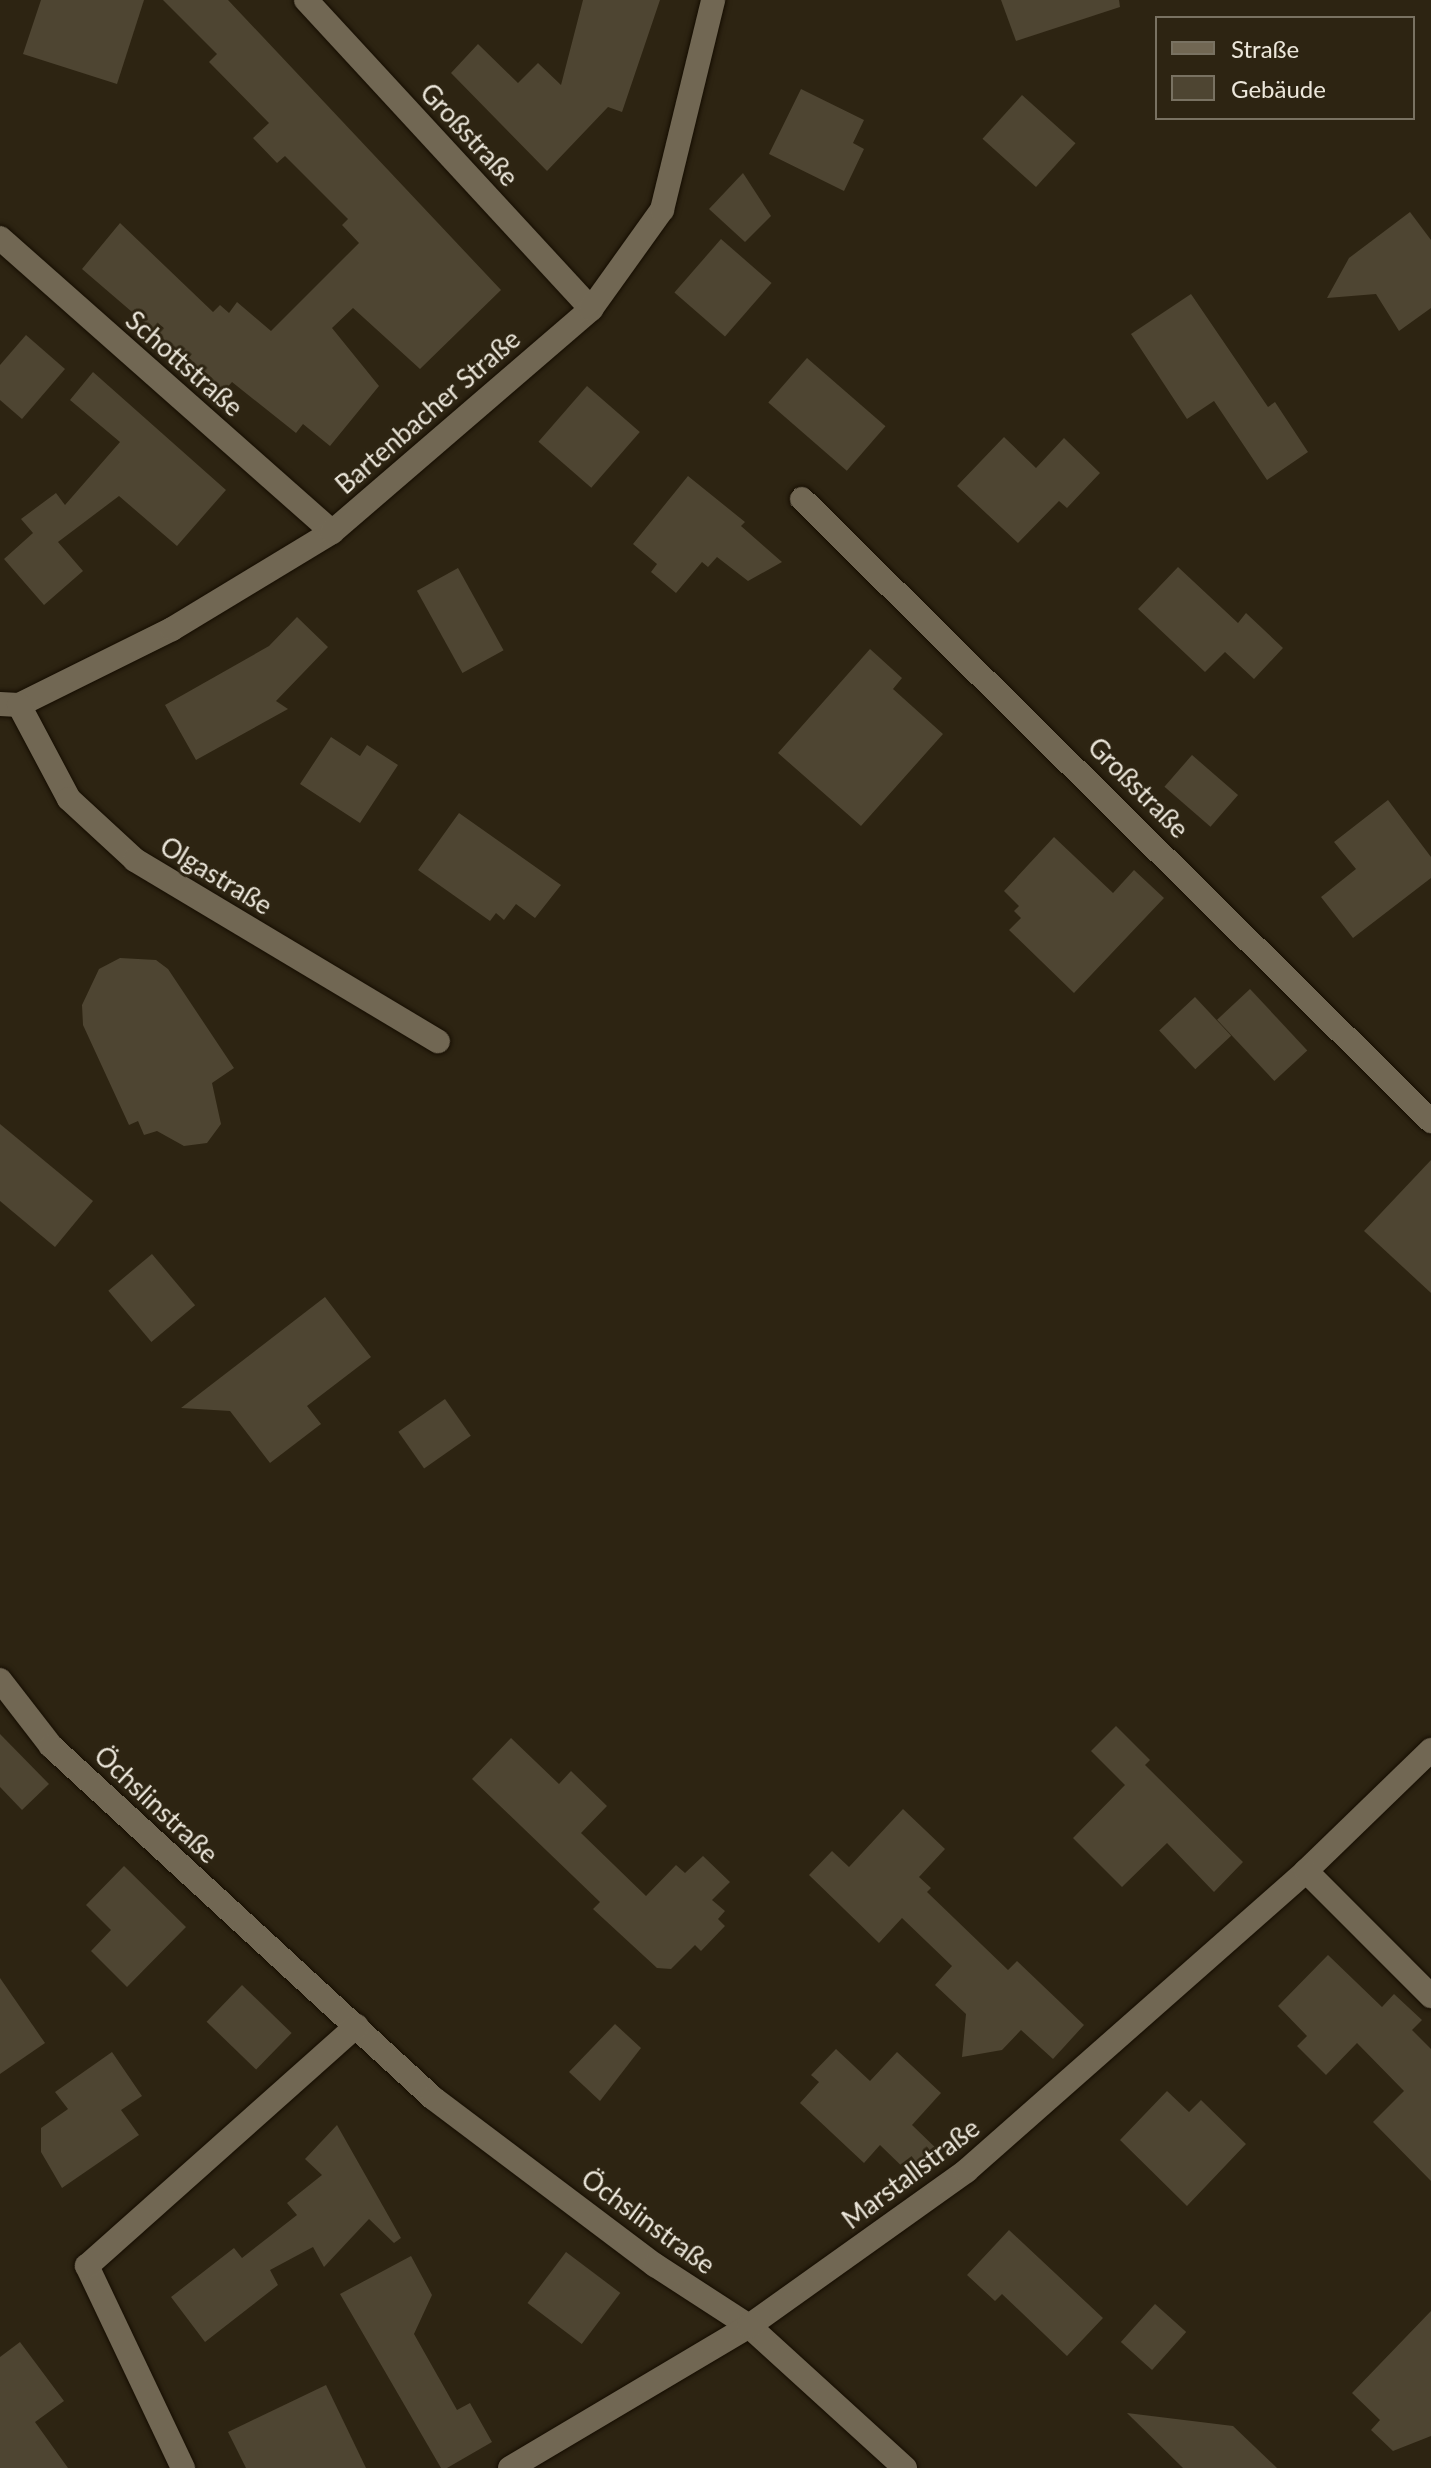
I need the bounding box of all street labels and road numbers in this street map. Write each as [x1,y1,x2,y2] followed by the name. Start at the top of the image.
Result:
[414,77,524,193] street label: Großstraße
[119,305,249,423] street label: Schottstraße
[329,323,527,501] street label: Bartenbacher Straße
[1081,731,1195,845] street label: Großstraße
[155,831,277,921] street label: Olgastraße
[88,1740,224,1870] street label: Öchslinstraße
[836,2112,986,2236] street label: Marstallstraße
[575,2163,721,2281] street label: Öchslinstraße

